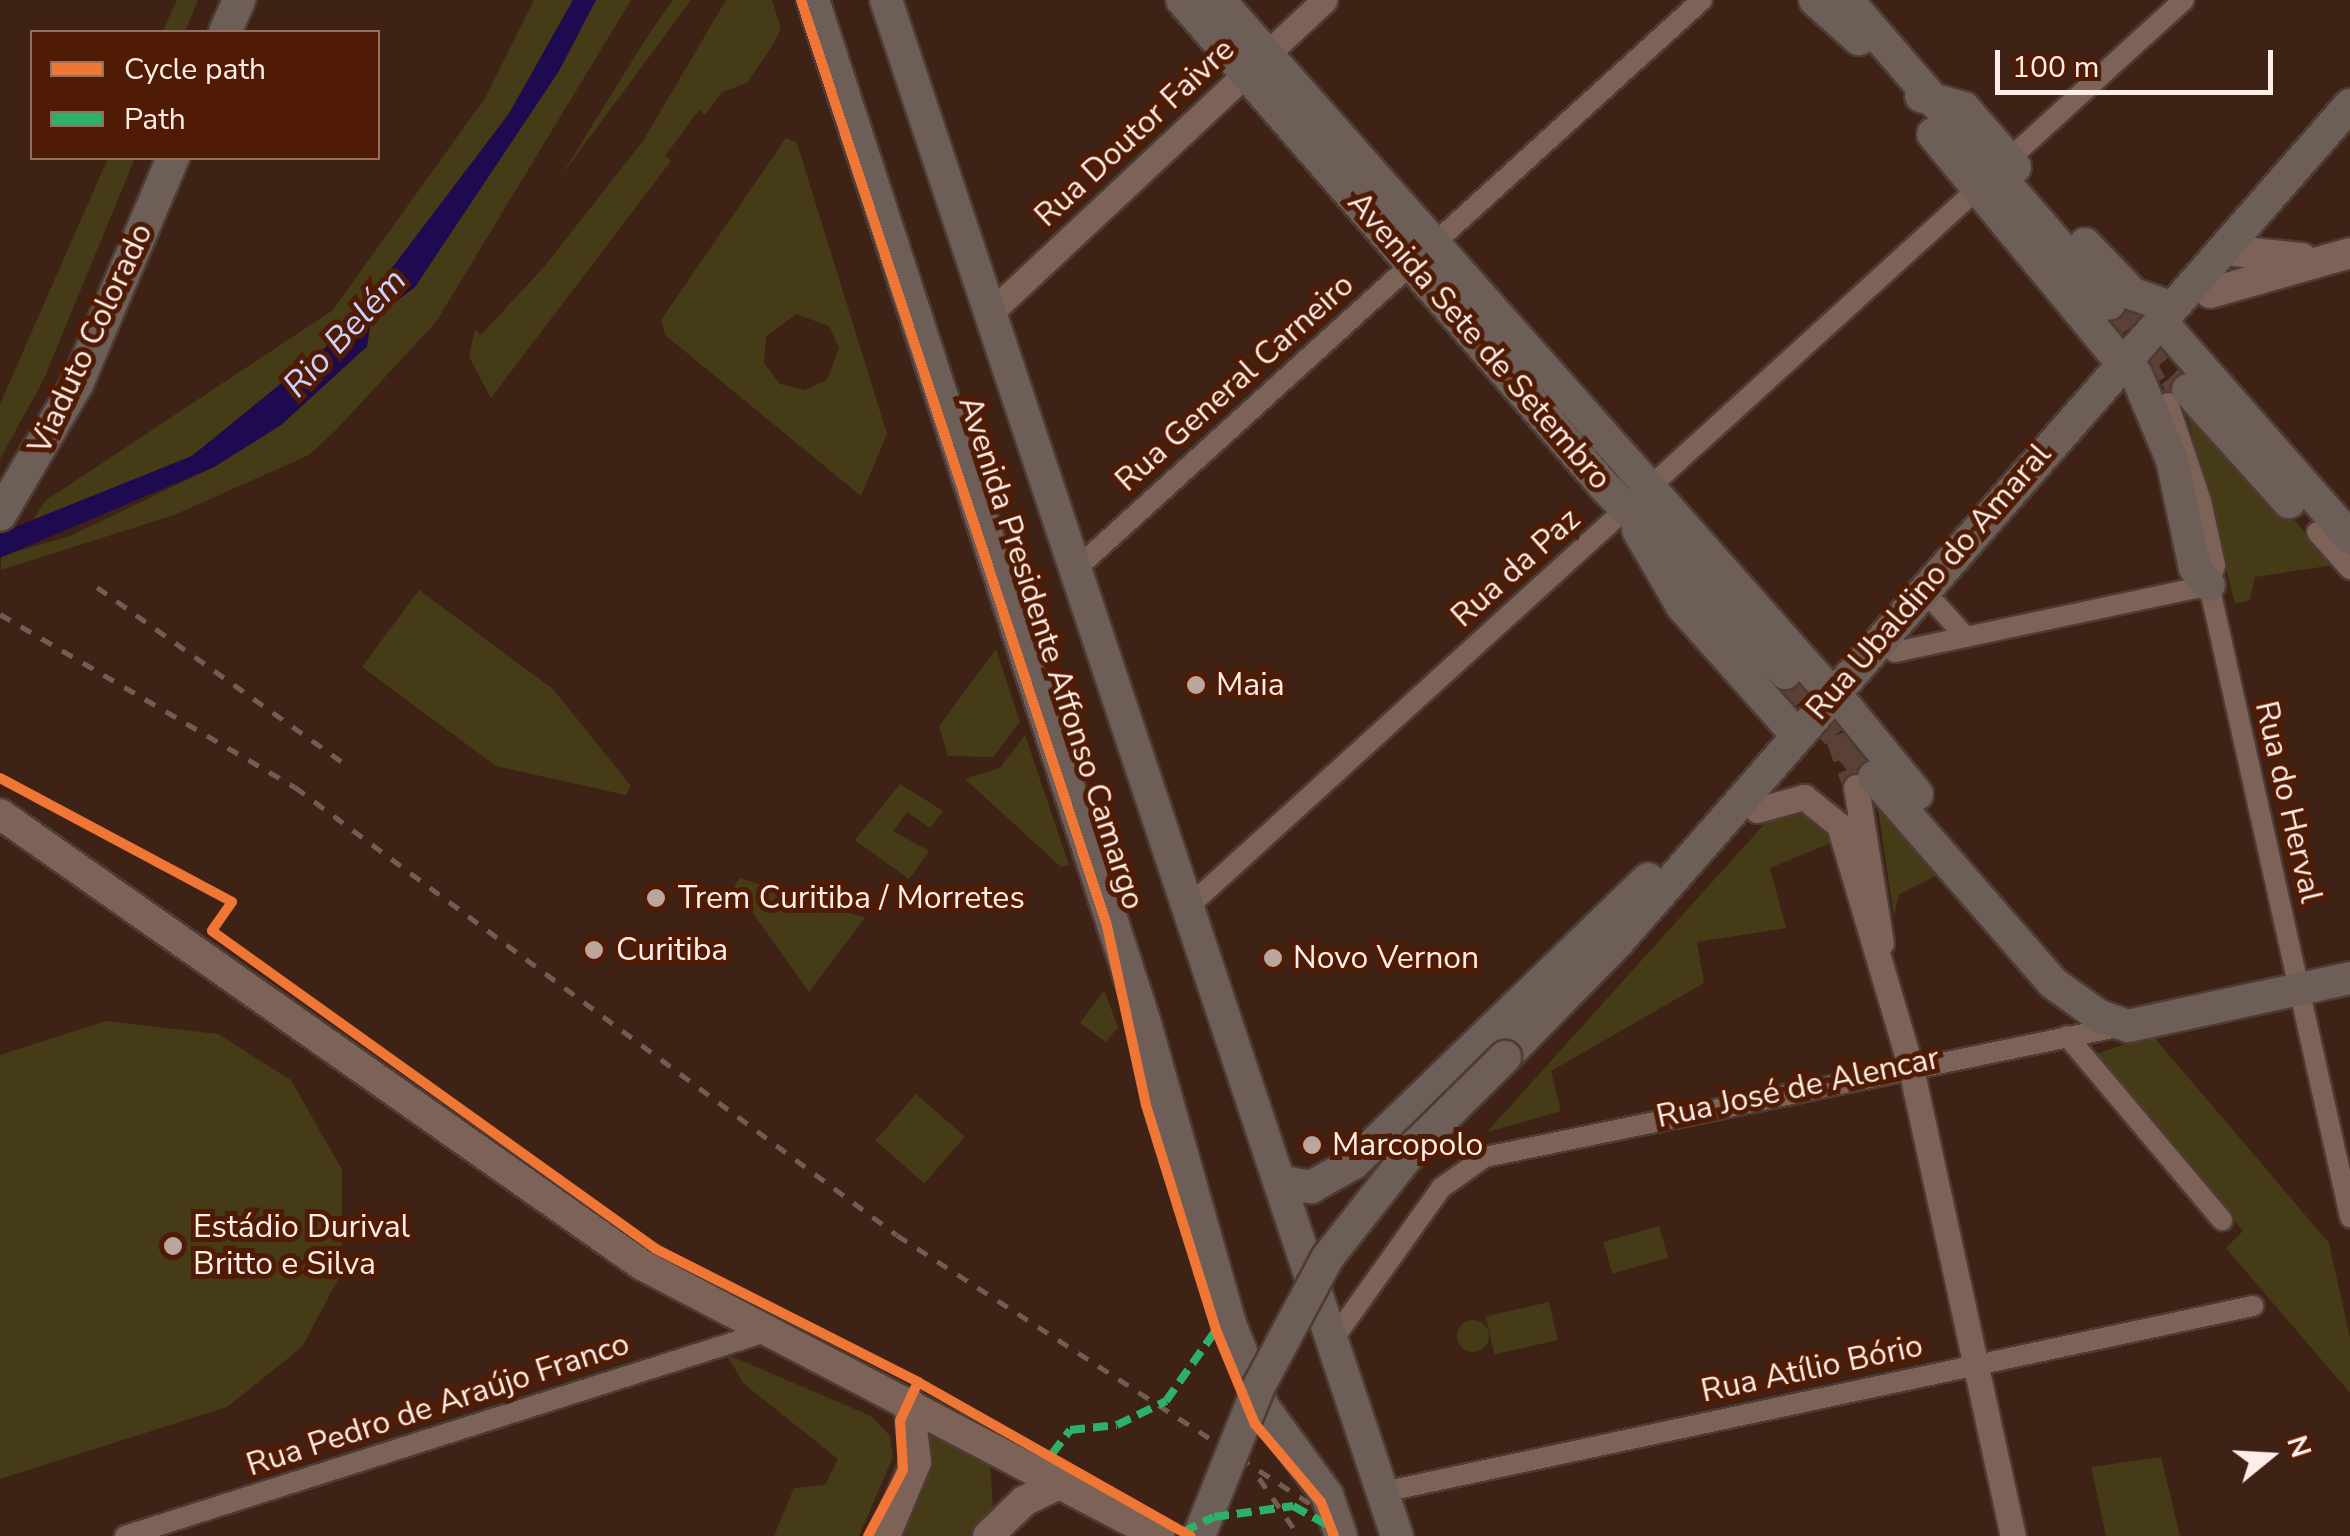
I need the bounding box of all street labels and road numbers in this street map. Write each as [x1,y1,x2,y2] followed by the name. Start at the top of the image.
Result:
[1027,31,1243,235] street label: Rua Doutor Faivre
[1339,184,1619,498] street label: Avenida Sete de Setembro
[21,218,161,460] street label: Viaduto Colorado
[1108,266,1362,500] street label: Rua General Carneiro
[950,392,1152,914] street label: Avenida Presidente Affonso Camargo
[1799,436,2059,728] street label: Rua Ubaldino do Amaral
[1444,500,1588,636] street label: Rua da Paz
[2246,698,2330,906] street label: Rua do Herval
[1653,1039,1943,1137] street label: Rua José de Alencar
[242,1325,634,1485] street label: Rua Pedro de Araújo Franco
[1698,1327,1926,1411] street label: Rua Atílio Bório

